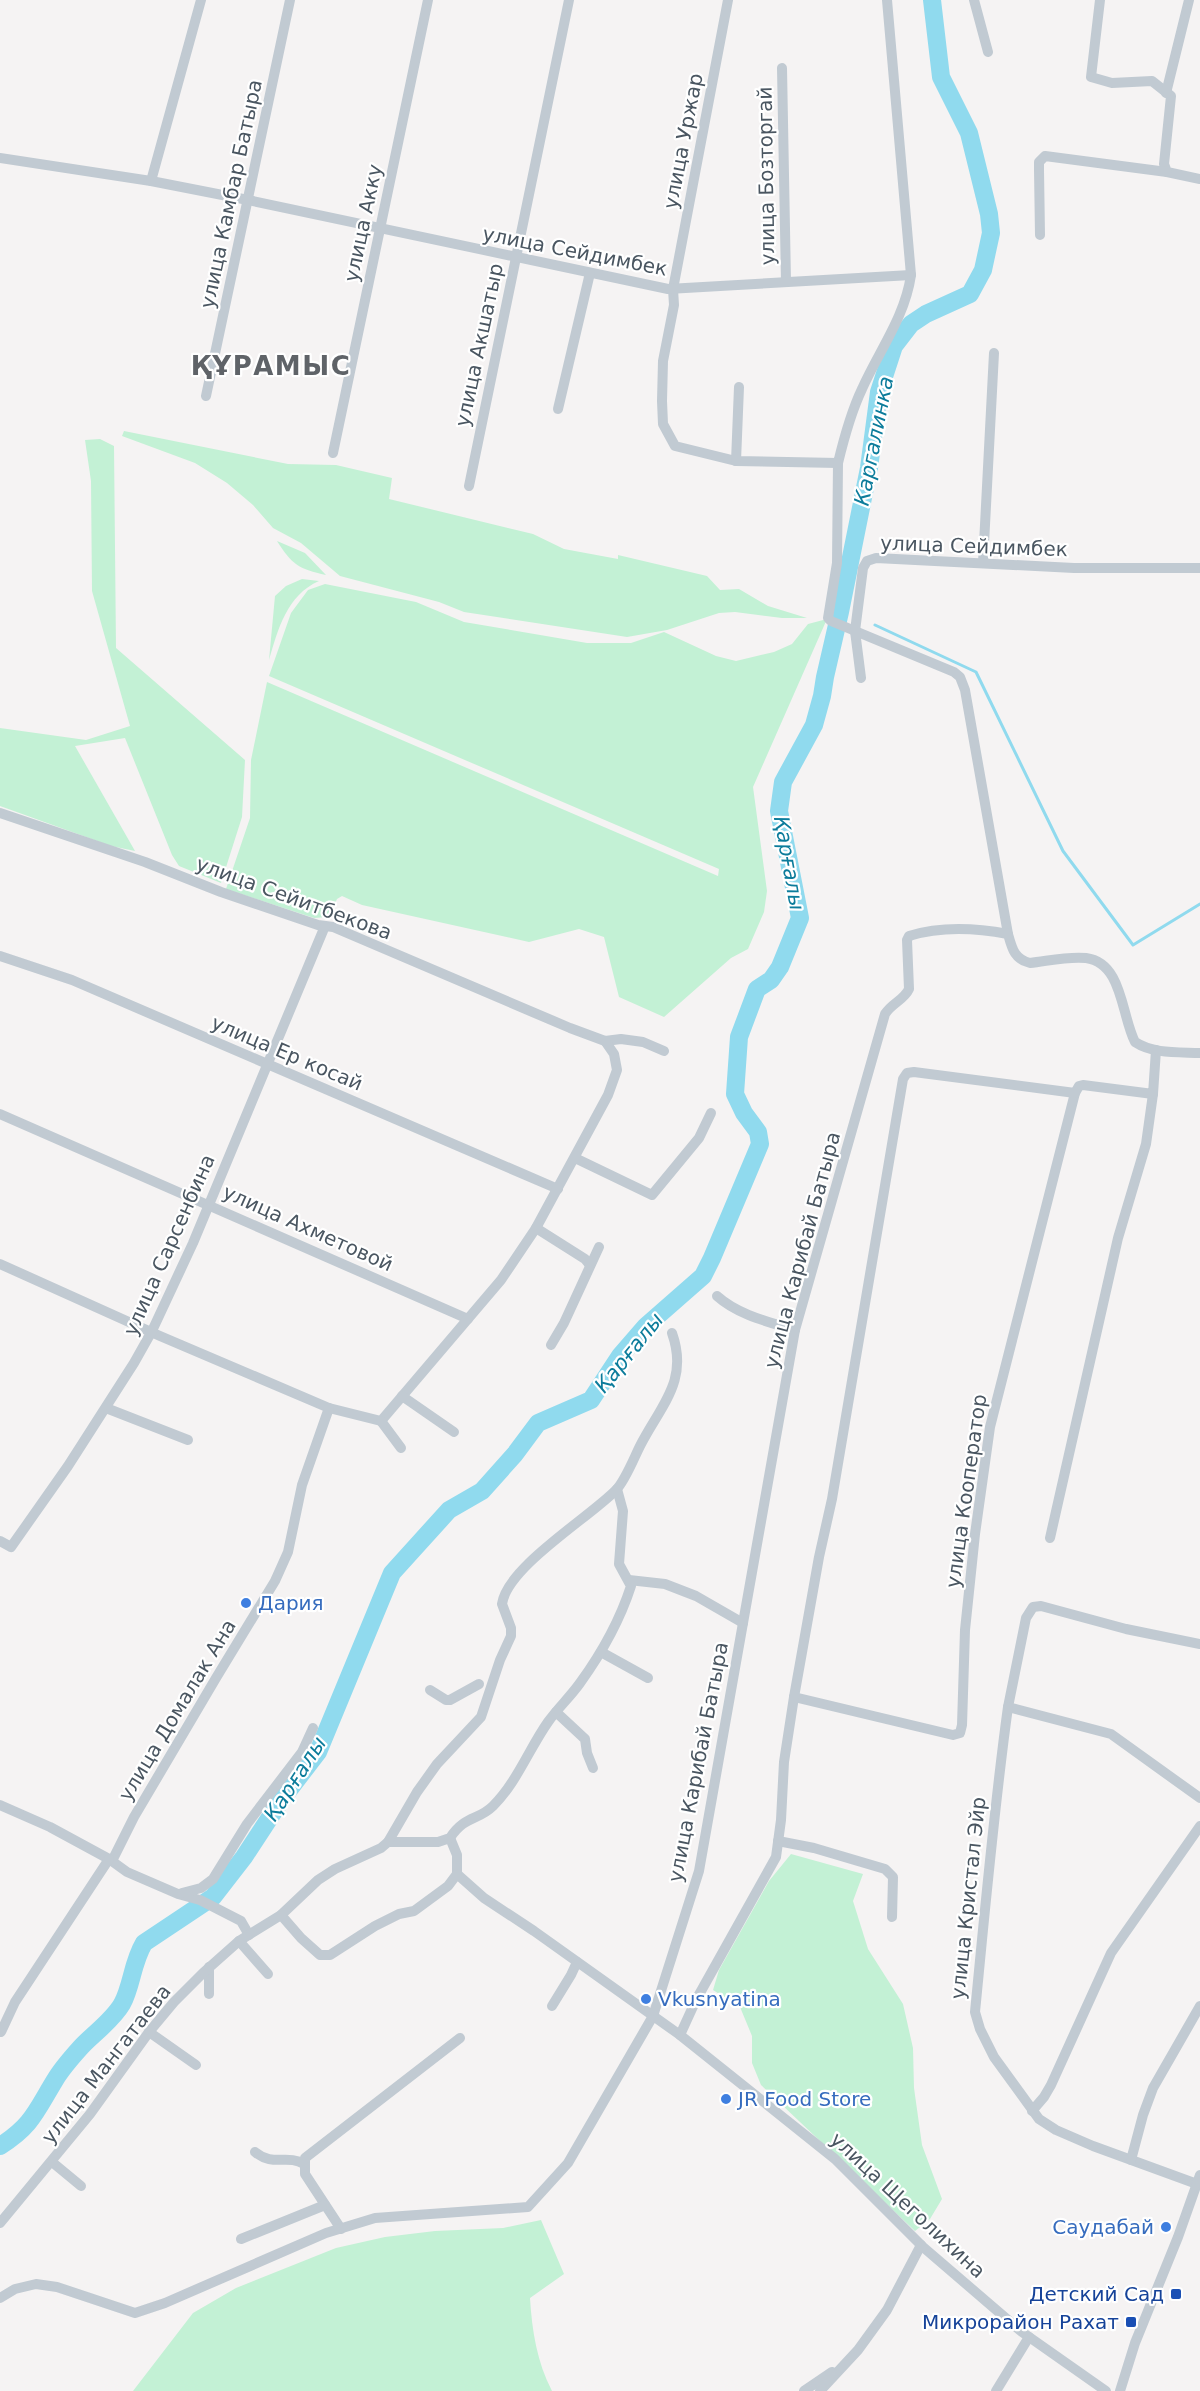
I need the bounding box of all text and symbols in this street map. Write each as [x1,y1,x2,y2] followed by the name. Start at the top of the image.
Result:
[658,71,708,211] street label: улица Уржар
[195,77,267,311] street label: улица Камбар Батыра
[752,86,780,266] street label: улица Бозторгай
[339,162,387,284] street label: улица Акку
[481,221,669,281] street label: улица Сейдимбек
[450,261,508,429] street label: улица Акшатыр
[191,351,351,381] district label: ҚҰРАМЫС
[850,374,898,508] water label: Каргалинка
[880,531,1068,561] street label: улица Сейдимбек
[769,814,809,912] water label: Қарғалы
[193,851,395,945] street label: улица Сейитбекова
[208,1010,366,1096] street label: улица Ер косай
[759,1129,845,1371] street label: улица Карибай Батыра
[118,1151,220,1339] street label: улица Сарсенбина
[219,1180,397,1276] street label: улица Ахметовой
[590,1308,668,1398] water label: Қарғалы
[941,1393,991,1589] street label: улица Кооператор
[258,1591,324,1615] place label: Дария
[239,1596,253,1610] marker: Дария
[113,1615,241,1805] street label: улица Домалак Ана
[663,1640,733,1884] street label: улица Карибай Батыра
[259,1732,331,1826] water label: Қарғалы
[945,1796,991,2000] street label: улица Кристал Эйр
[36,1980,176,2148] street label: улица Мангатаева
[658,1987,781,2011] place label: Vkusnyatina
[639,1992,653,2006] marker: Vkusnyatina
[736,2087,871,2111] place label: JR Food Store
[719,2092,733,2106] marker: JR Food Store
[826,2127,990,2283] street label: улица Щеголихина
[1052,2215,1154,2239] place label: Саудабай
[1159,2220,1173,2234] marker: Саудабай
[1029,2282,1164,2306] place label: Детский Сад
[1169,2287,1183,2301] marker: Детский Сад
[922,2310,1119,2334] place label: Микрорайон Рахат
[1124,2315,1138,2329] marker: Микрорайон Рахат

